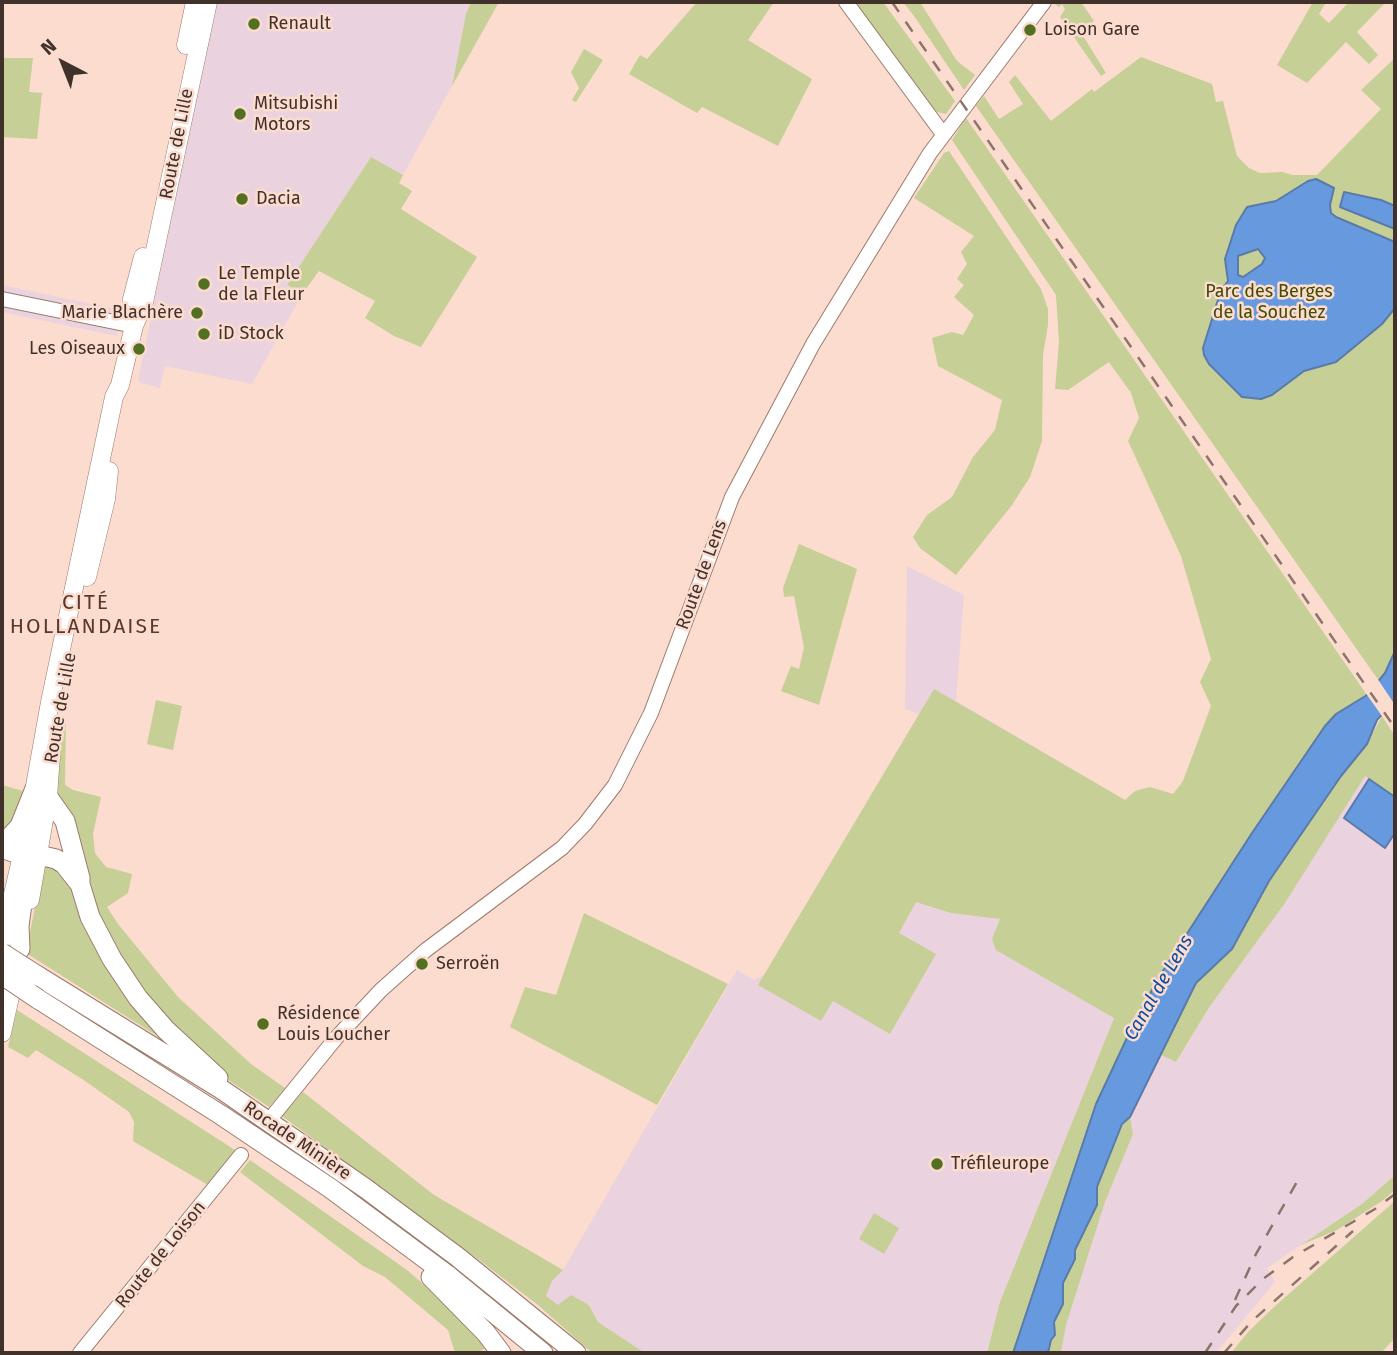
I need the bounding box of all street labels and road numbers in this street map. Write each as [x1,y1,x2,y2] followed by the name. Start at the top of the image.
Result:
[156,87,198,201] street label: Route de Lille
[672,517,732,633] street label: Route de Lens
[41,651,81,765] street label: Route de Lille
[239,1097,355,1185] street label: Rocade Minière
[111,1197,211,1313] street label: Route de Loison

